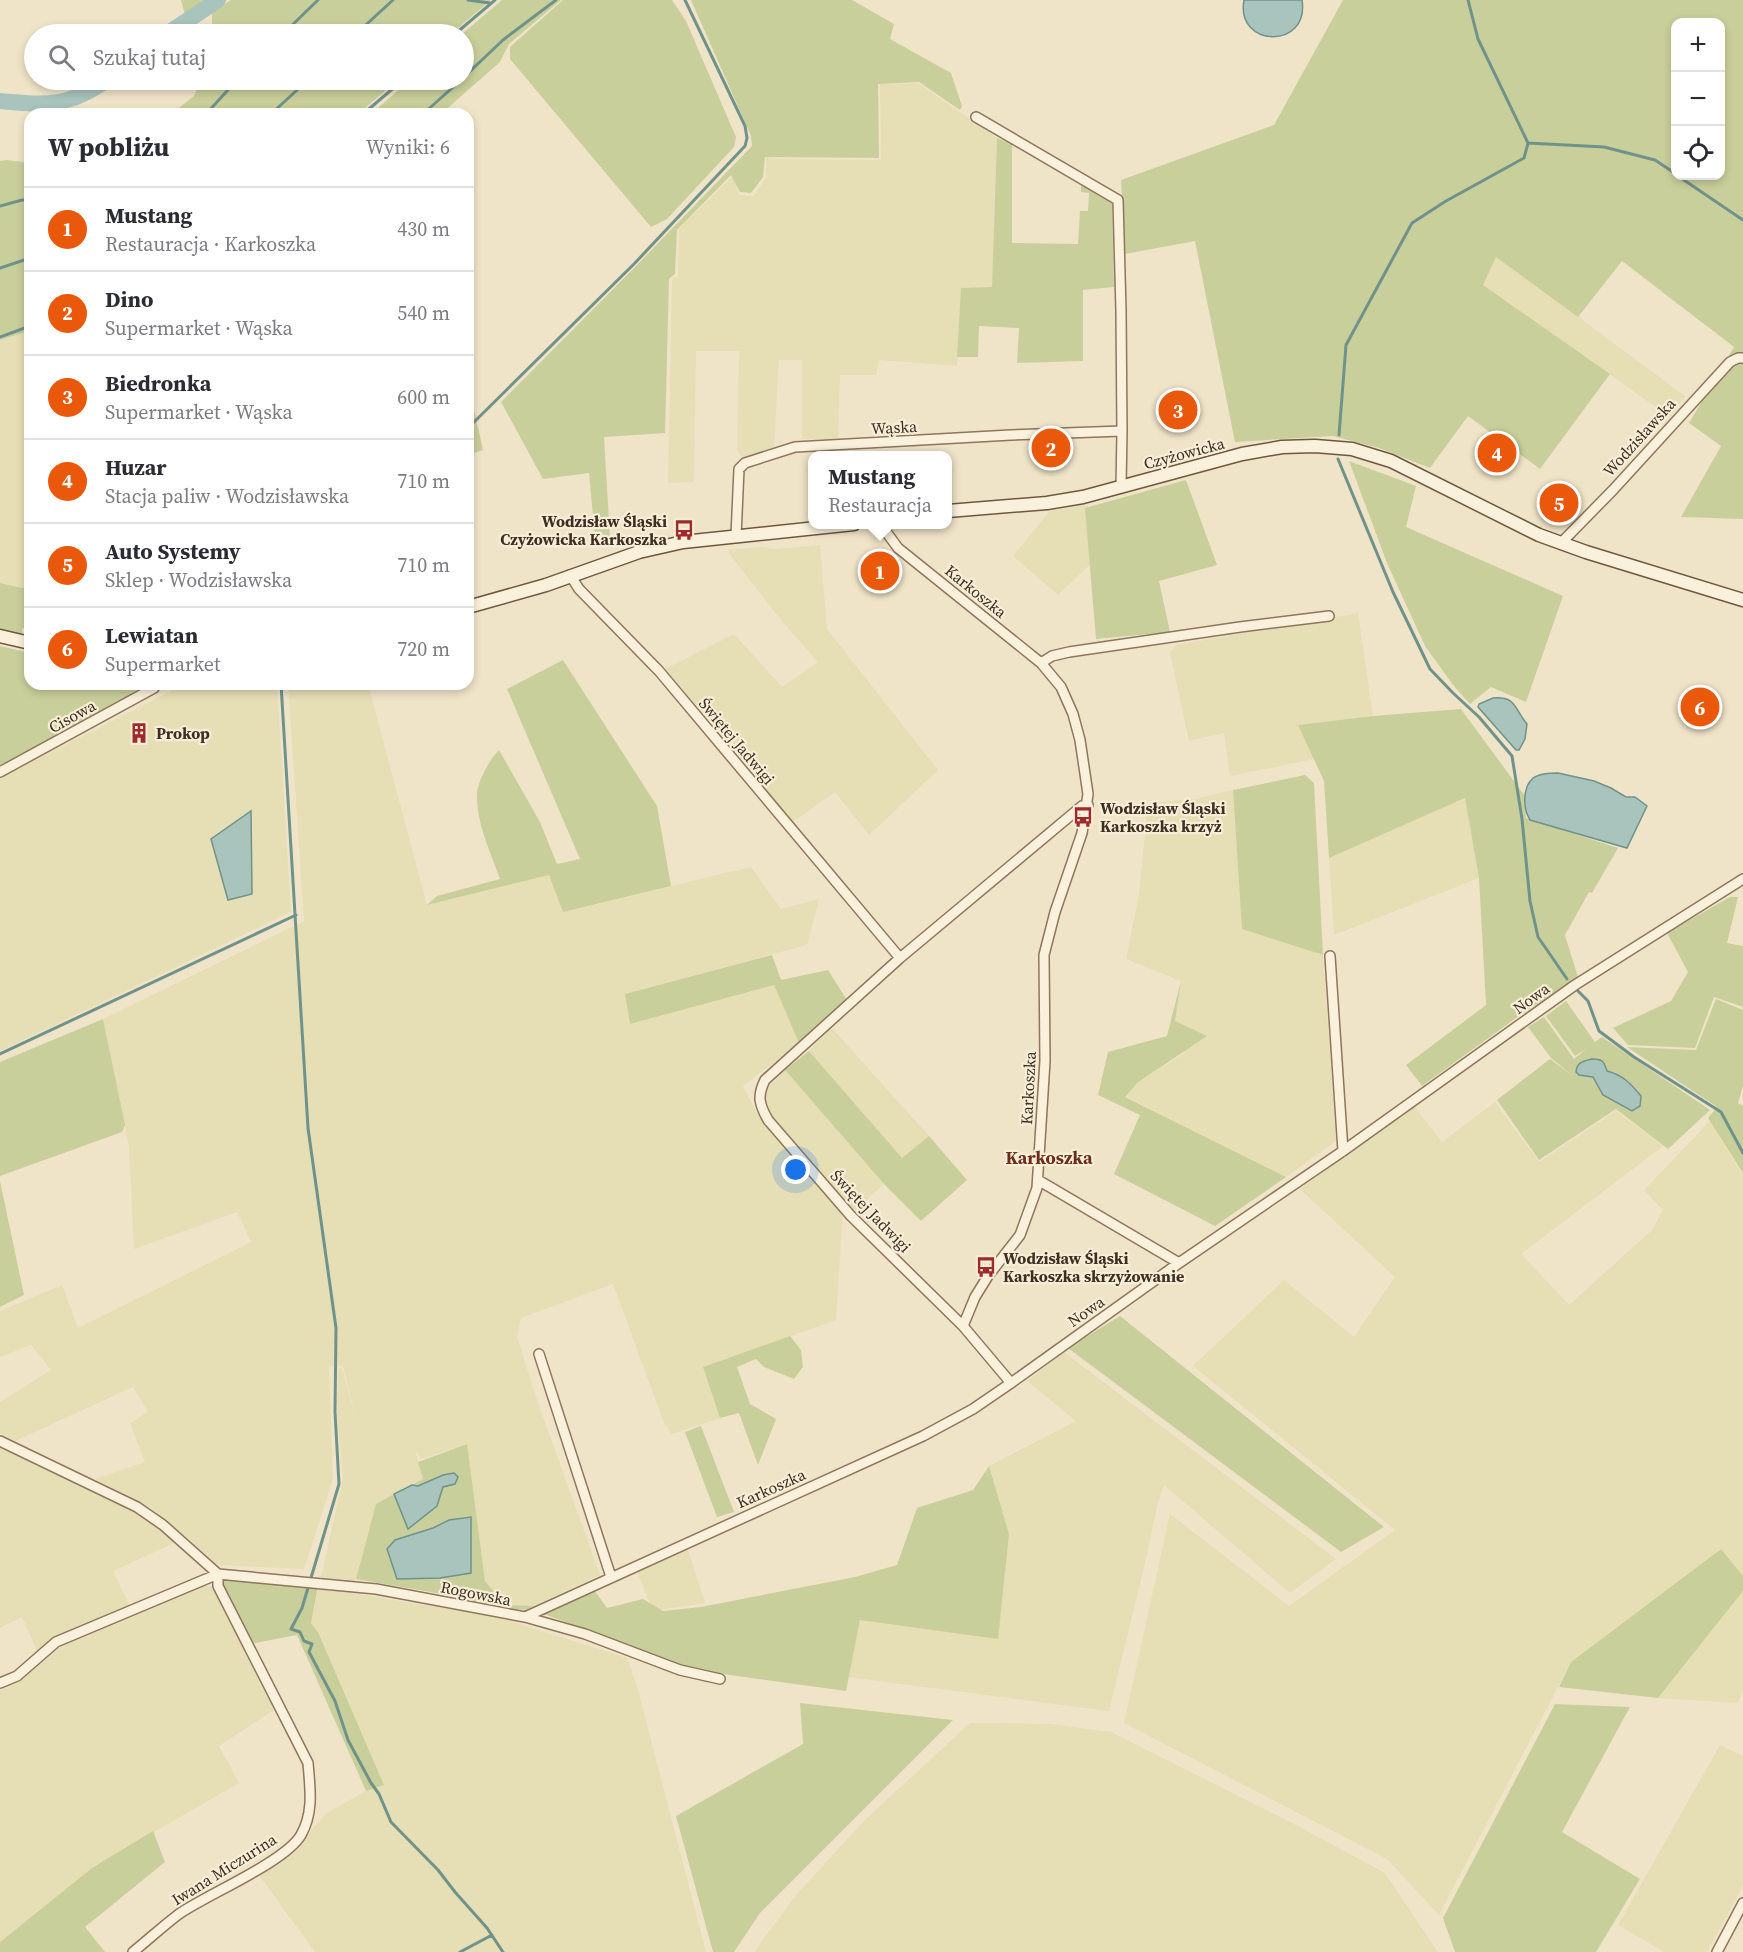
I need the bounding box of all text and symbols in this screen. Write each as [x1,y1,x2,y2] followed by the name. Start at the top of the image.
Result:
[1671,18,1725,180] map controls
[1671,18,1725,72] button: +
[24,24,474,90] search box
[45,41,78,74] icon: search
[93,42,206,72] text: Szukaj tutaj
[1671,72,1725,126] button: −
[1671,126,1725,180] button: locate
[48,129,169,165] text: W pobliżu
[366,133,450,161] text: Wyniki: 6
[105,200,192,230] text: Mustang
[62,215,73,243] text: 1
[397,215,450,243] text: 430 m
[105,230,316,258] text: Restauracja · Karkoszka
[105,284,153,314] text: Dino
[62,299,73,327] text: 2
[397,299,450,327] text: 540 m
[105,314,293,342] text: Supermarket · Wąska
[105,368,211,398] text: Biedronka
[62,383,73,411] text: 3
[397,383,450,411] text: 600 m
[1158,388,1198,432] pin: 3
[1598,392,1681,481] street label: Wodzisławska
[105,398,293,426] text: Supermarket · Wąska
[870,415,918,439] street label: Wąska
[1032,426,1070,470] pin: 2
[1478,430,1516,476] pin: 4
[1141,431,1228,474] street label: Czyżowicka
[808,451,952,529] popup
[105,452,167,482] text: Huzar
[828,461,915,491] text: Mustang
[62,467,73,495] text: 4
[397,467,450,495] text: 710 m
[1540,480,1578,526] pin: 5
[105,482,349,510] text: Stacja paliw · Wodzisławska
[828,491,932,519] text: Restauracja
[500,510,668,550] place label: Wodzisław Śląski Czyżowicka Karkoszka
[672,518,696,542] bus stop icon: Wodzisław Śląski Czyżowicka Karkoszka
[105,536,241,566] text: Auto Systemy
[860,548,900,594] pin: 1
[62,551,73,579] text: 5
[397,551,450,579] text: 710 m
[941,559,1012,623] street label: Karkoszka
[105,566,292,594] text: Sklep · Wodzisławska
[105,620,198,650] text: Lewiatan
[62,635,73,663] text: 6
[397,635,450,663] text: 720 m
[105,650,220,678] text: Supermarket
[1680,684,1720,730] pin: 6
[694,693,780,789] street label: Świętej Jadwigi
[44,694,100,738] street label: Cisowa
[127,721,151,745] building icon: Prokop
[156,722,210,744] place label: Prokop
[1100,797,1225,837] place label: Wodzisław Śląski Karkoszka krzyż
[1071,805,1095,829] bus stop icon: Wodzisław Śląski Karkoszka krzyż
[1508,977,1555,1019] street label: Nowa
[1015,1050,1041,1125] street label: Karkoszka
[1005,1145,1093,1170] district label: Karkoszka
[781,1155,810,1184] your location
[826,1165,916,1257] street label: Świętej Jadwigi
[1003,1247,1184,1287] place label: Wodzisław Śląski Karkoszka skrzyżowanie
[974,1255,998,1279] bus stop icon: Wodzisław Śląski Karkoszka skrzyżowanie
[1063,1290,1110,1332] street label: Nowa
[733,1463,810,1513] street label: Karkoszka
[439,1575,514,1611] street label: Rogowska
[167,1827,281,1910] street label: Iwana Miczurina

